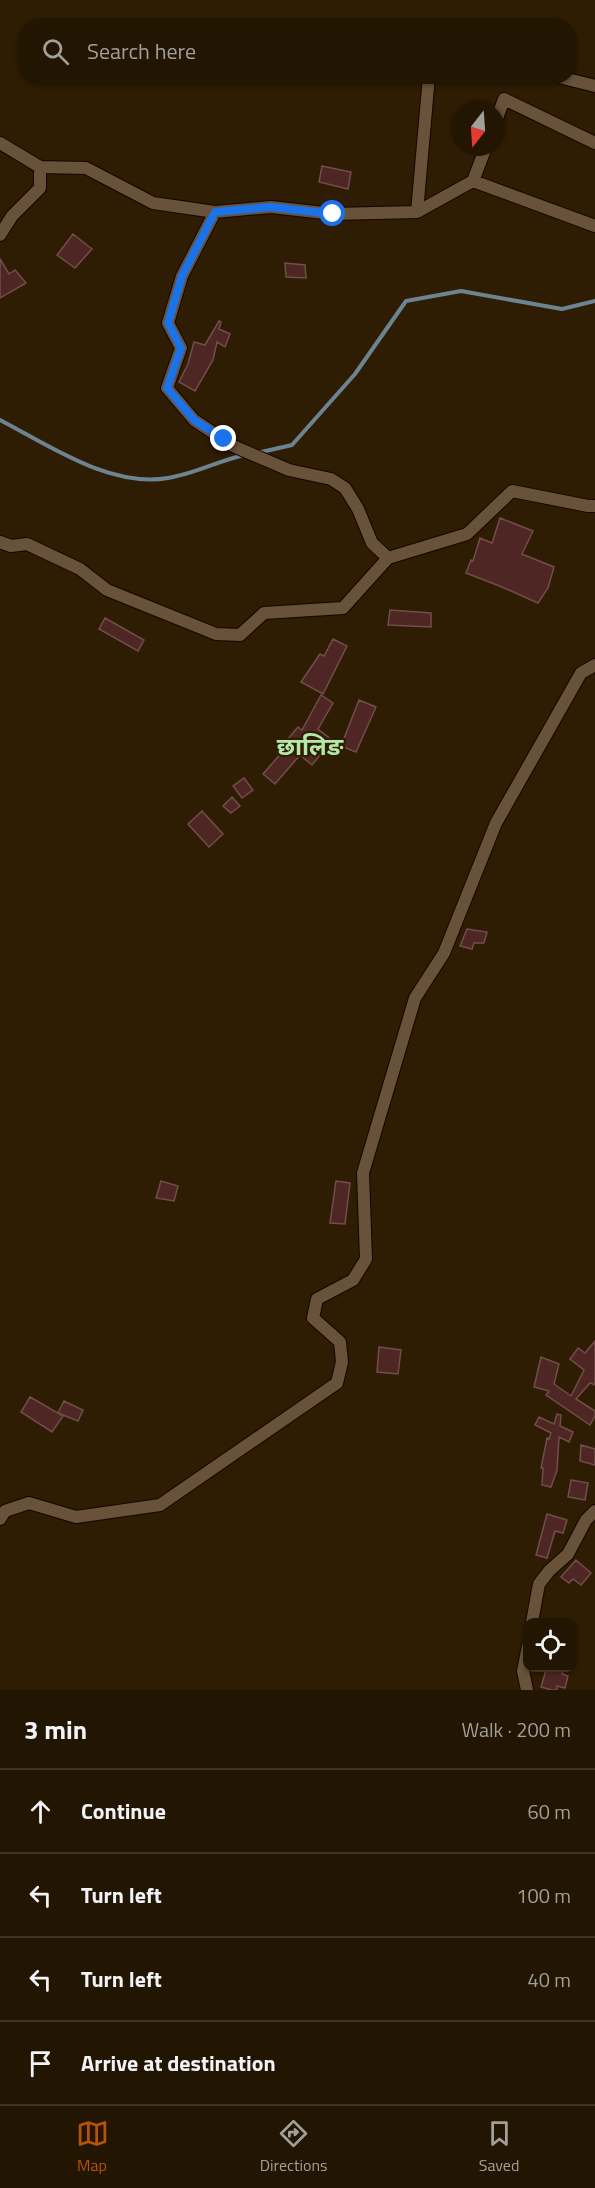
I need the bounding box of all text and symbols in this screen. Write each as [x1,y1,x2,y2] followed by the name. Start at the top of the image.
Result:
[18,18,577,84] search box
[87,34,196,68] text: Search here
[39,35,72,68] icon: search
[451,102,505,156] north arrow
[319,200,345,226] route start
[210,425,236,451] route end
[277,728,344,764] district label: छालिङ
[523,1618,577,1672] map controls
[523,1618,577,1672] button: locate
[24,1710,87,1749] text: 3 min
[462,1714,571,1745] text: Walk · 200 m
[81,1794,166,1828] text: Continue
[24,1795,57,1828] icon: ahead
[527,1796,571,1827] text: 60 m
[81,1878,162,1912] text: Turn left
[24,1879,57,1912] icon: left
[516,1880,571,1911] text: 100 m
[81,1962,162,1996] text: Turn left
[24,1963,57,1996] icon: left
[527,1964,571,1995] text: 40 m
[81,2046,276,2080] text: Arrive at destination
[24,2047,57,2080] icon: arrive
[76,2117,109,2177] tab: Map
[260,2117,328,2177] tab: Directions
[479,2117,519,2177] tab: Saved

